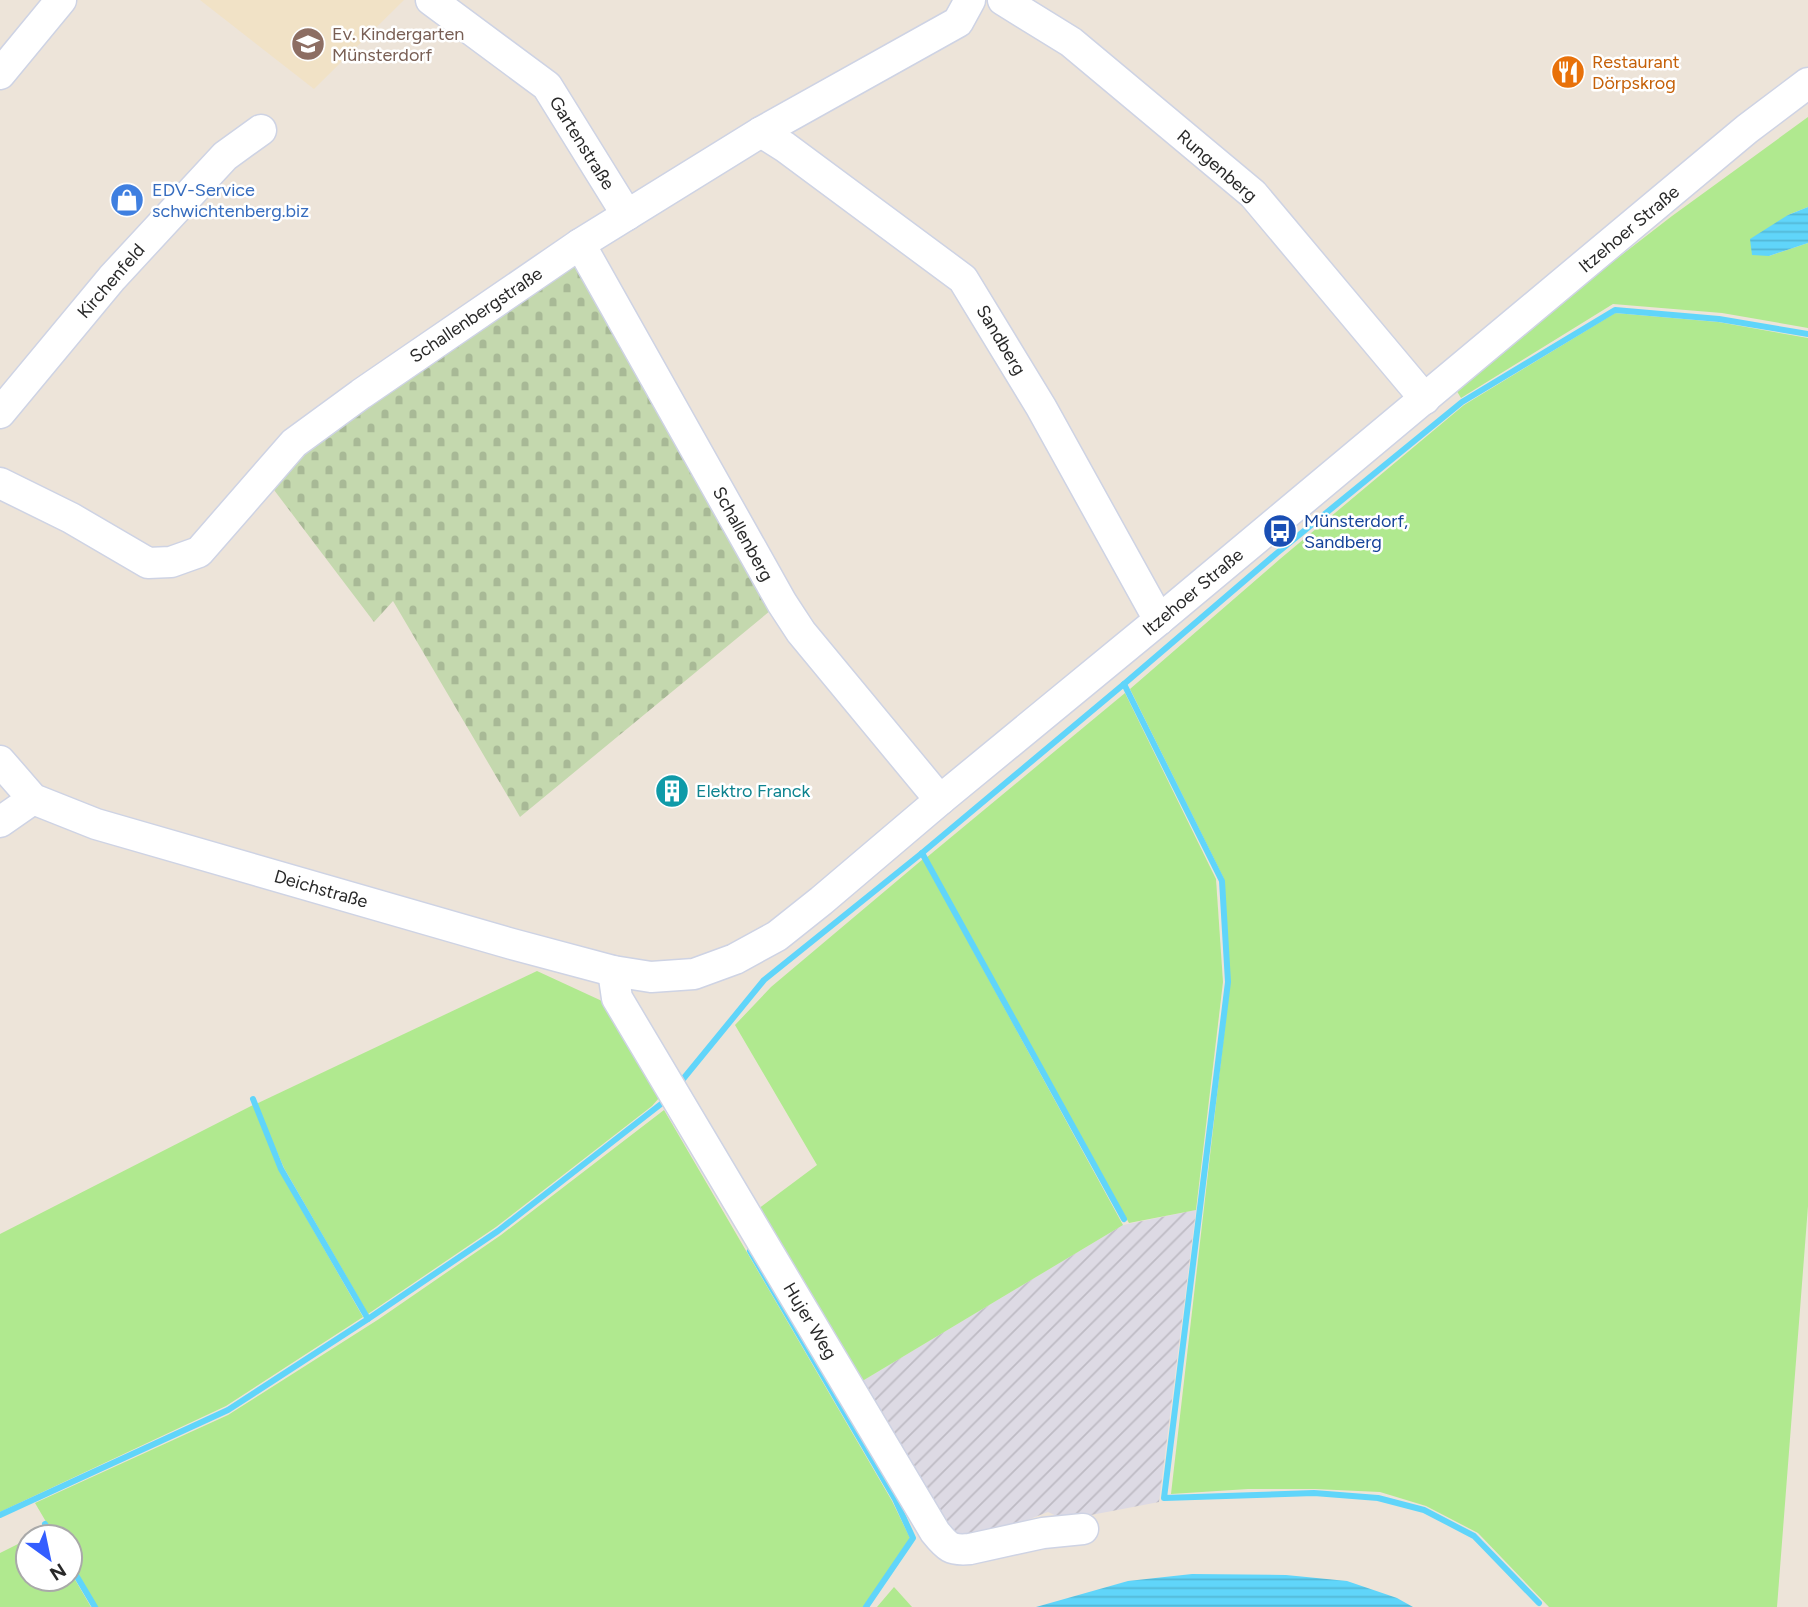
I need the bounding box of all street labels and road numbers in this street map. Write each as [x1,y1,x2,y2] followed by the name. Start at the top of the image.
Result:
[545,92,620,194] street label: Gartenstraße
[1172,125,1262,207] street label: Rungenberg
[1574,181,1684,277] street label: Itzehoer Straße
[73,239,149,323] street label: Kirchenfeld
[405,262,547,368] street label: Schallenbergstraße
[972,301,1030,379] street label: Sandberg
[708,483,778,585] street label: Schallenberg
[1138,544,1248,640] street label: Itzehoer Straße
[272,865,371,913] street label: Deichstraße
[778,1279,842,1363] street label: Hujer Weg

